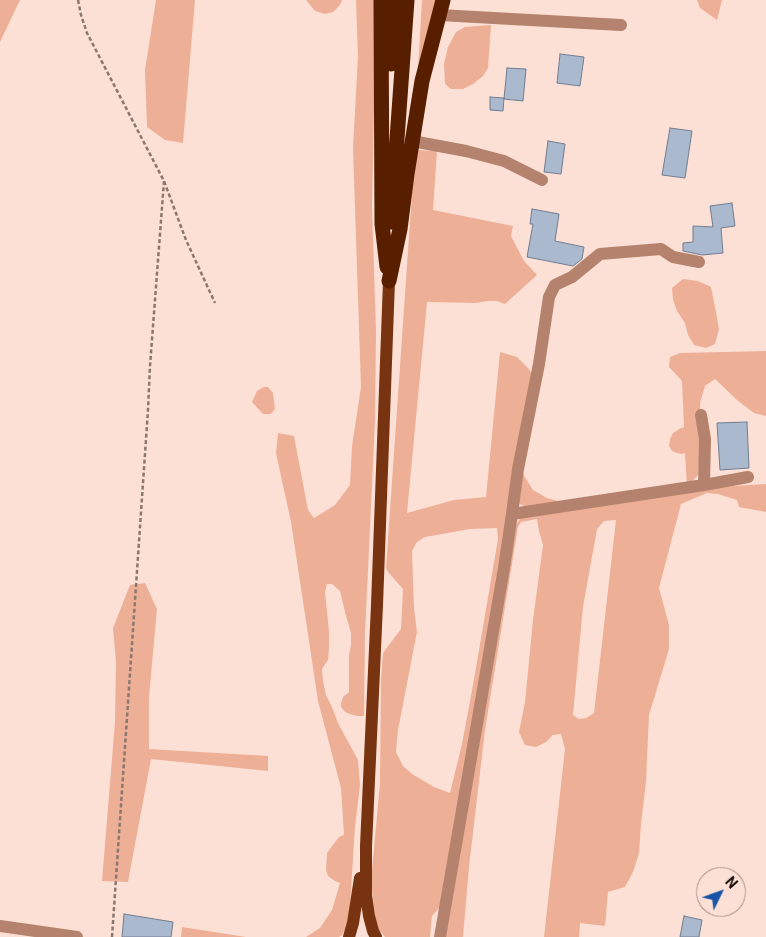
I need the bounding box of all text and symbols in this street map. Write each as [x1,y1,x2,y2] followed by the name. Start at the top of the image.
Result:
[696,867,746,917] north arrow
[722,874,741,892] text: N

